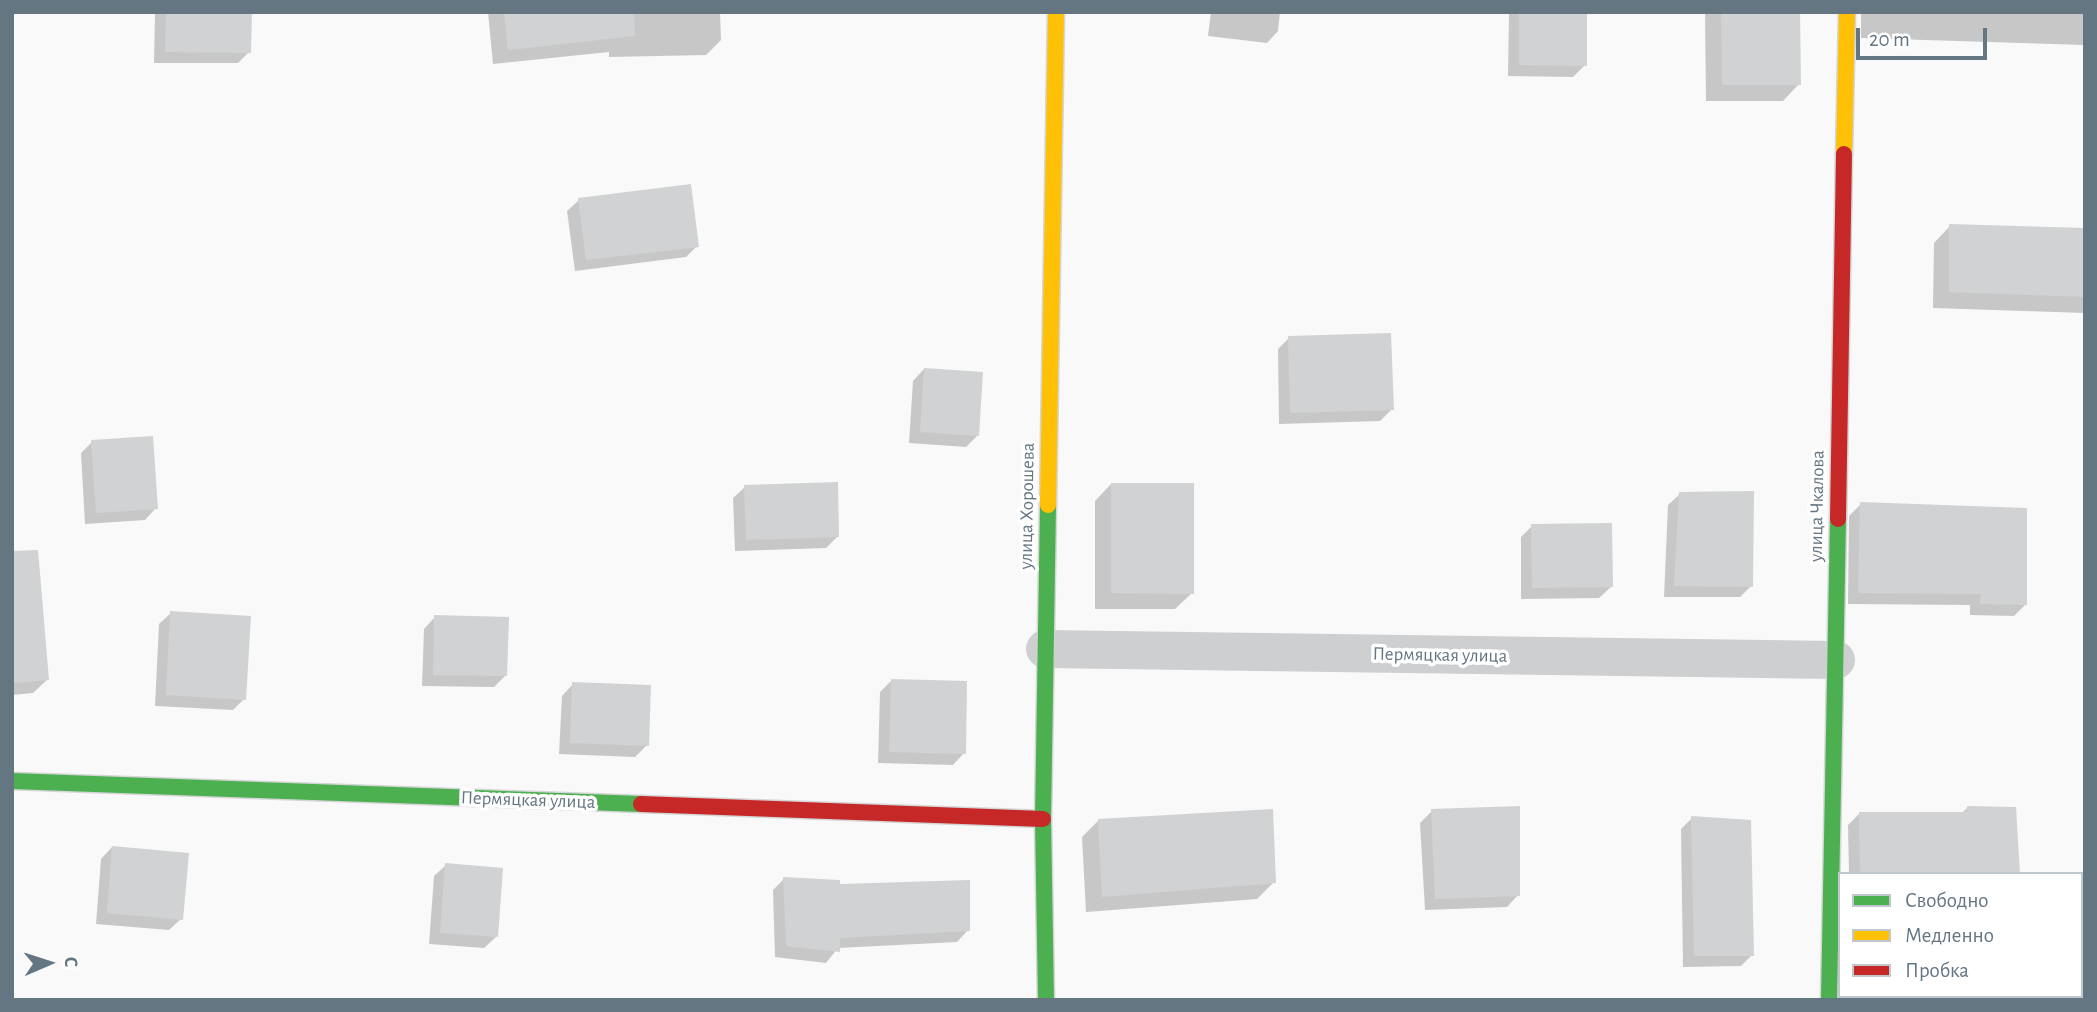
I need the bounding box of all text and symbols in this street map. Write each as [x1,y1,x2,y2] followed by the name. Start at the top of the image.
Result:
[1859,14,1990,58] scale bar
[1869,29,1910,50] text: 20 m
[1014,442,1040,570] street label: улица Хорошева
[1805,450,1829,562] street label: улица Чкалова
[1372,642,1508,668] street label: Пермяцкая улица
[460,786,596,814] street label: Пермяцкая улица
[1838,872,2083,998] legend
[1905,890,1989,911] text: Свободно
[1905,925,1994,946] text: Медленно
[14,928,84,998] north arrow
[61,956,80,968] text: С
[1905,960,1969,981] text: Пробка

